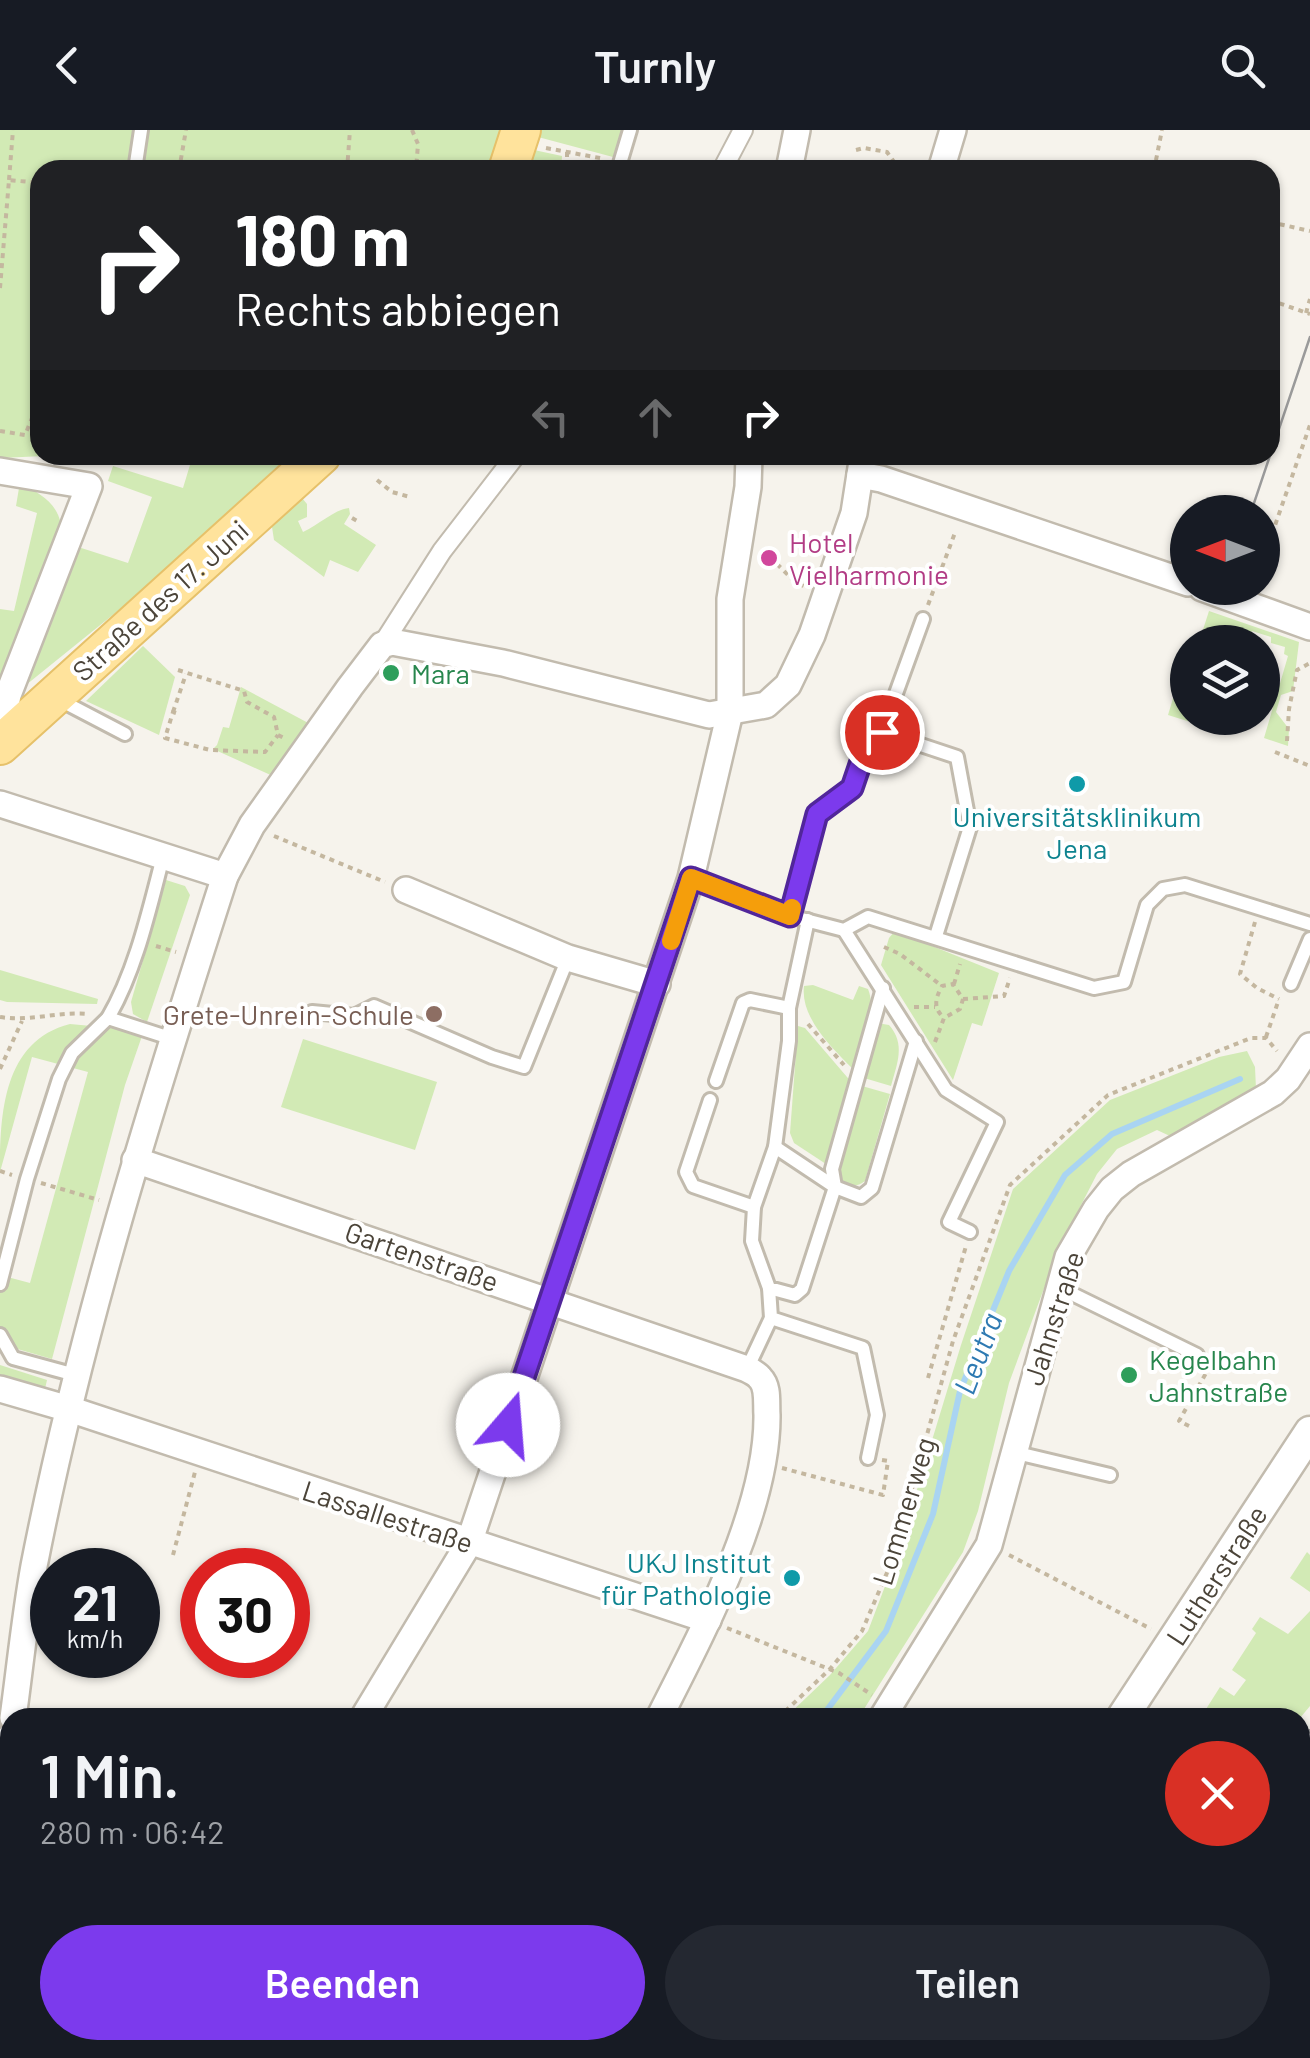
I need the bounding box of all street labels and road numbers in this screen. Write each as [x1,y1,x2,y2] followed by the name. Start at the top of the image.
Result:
[65,512,255,688] street label: Straße des 17. Juni
[341,1214,503,1298] street label: Gartenstraße
[1015,1247,1091,1389] street label: Jahnstraße
[864,1433,942,1589] street label: Lommerweg
[298,1472,478,1560] street label: Lassallestraße
[1158,1499,1274,1651] street label: Lutherstraße

